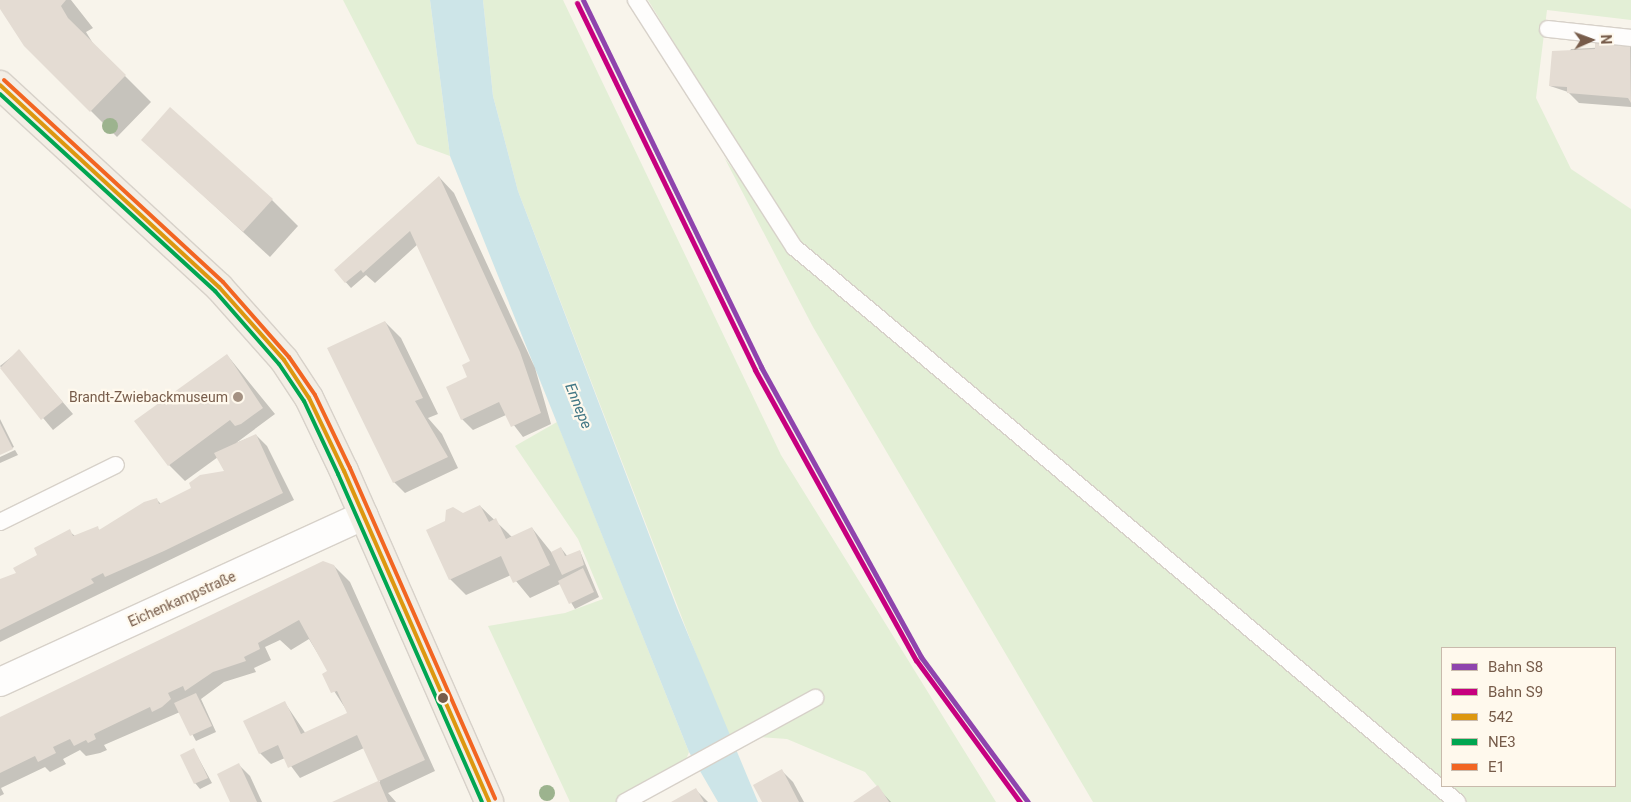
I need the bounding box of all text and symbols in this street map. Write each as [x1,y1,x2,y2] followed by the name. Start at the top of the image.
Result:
[1566,15,1616,65] north arrow
[1598,34,1614,45] text: N
[561,380,595,432] water label: Ennepe
[69,389,228,405] place label: Brandt-Zwiebackmuseum
[232,391,244,403] marker: Brandt-Zwiebackmuseum
[126,568,238,630] street label: Eichenkampstraße
[1441,647,1616,787] legend
[1488,658,1543,676] text: Bahn S8
[1488,683,1543,701] text: Bahn S9
[438,693,448,703] unlabelled marker
[1488,708,1513,726] text: 542
[1488,733,1516,751] text: NE3
[1488,758,1505,776] text: E1

